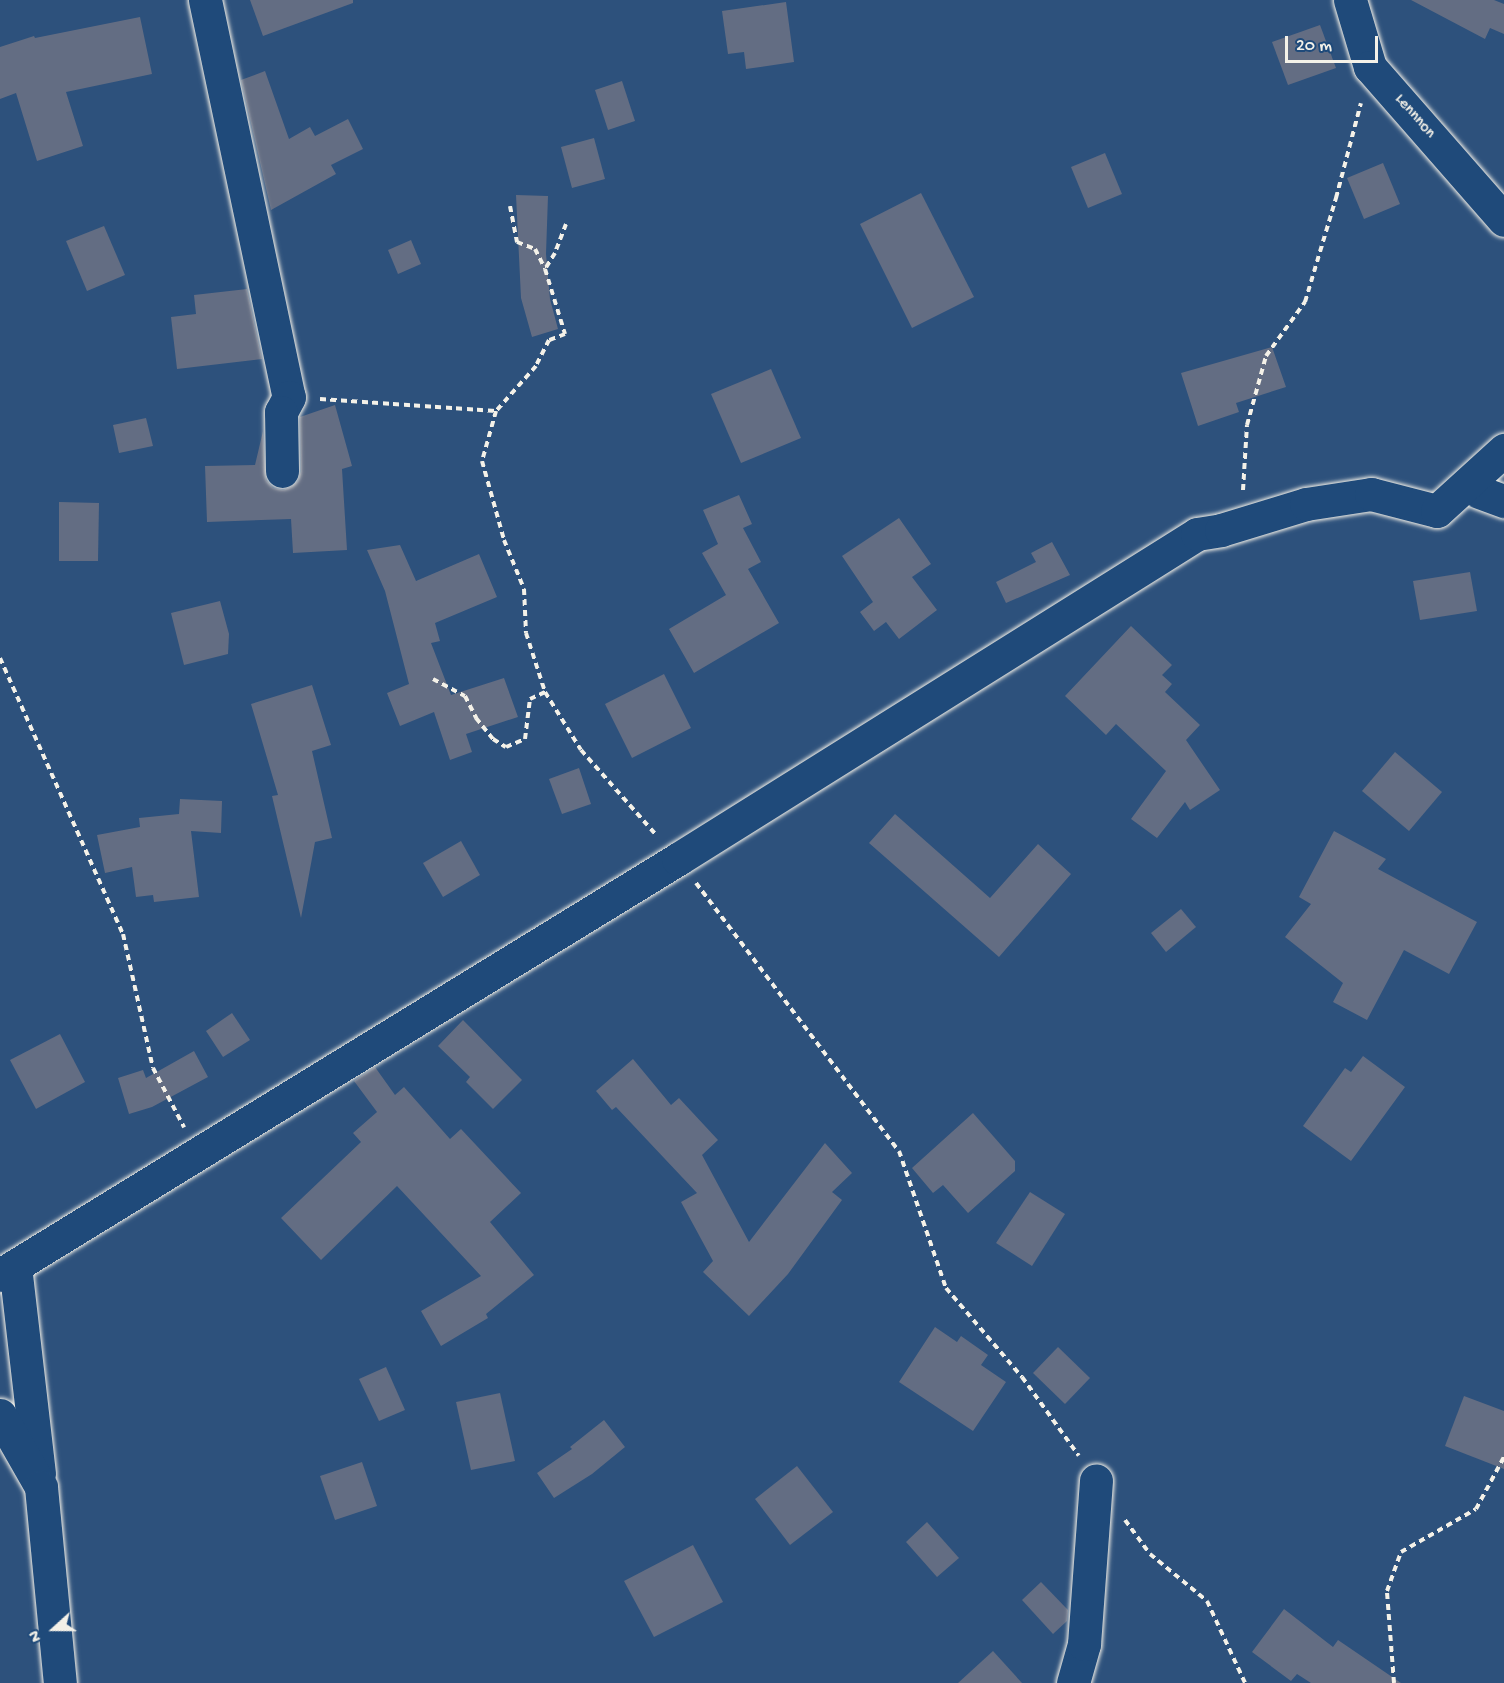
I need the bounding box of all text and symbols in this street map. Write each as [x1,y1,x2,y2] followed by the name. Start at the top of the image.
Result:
[1288,24,1381,62] scale bar
[1296,36,1332,57] text: 20 m
[1389,91,1439,143] street label: Lennnon
[24,1599,84,1659] north arrow
[26,1627,47,1644] text: N

